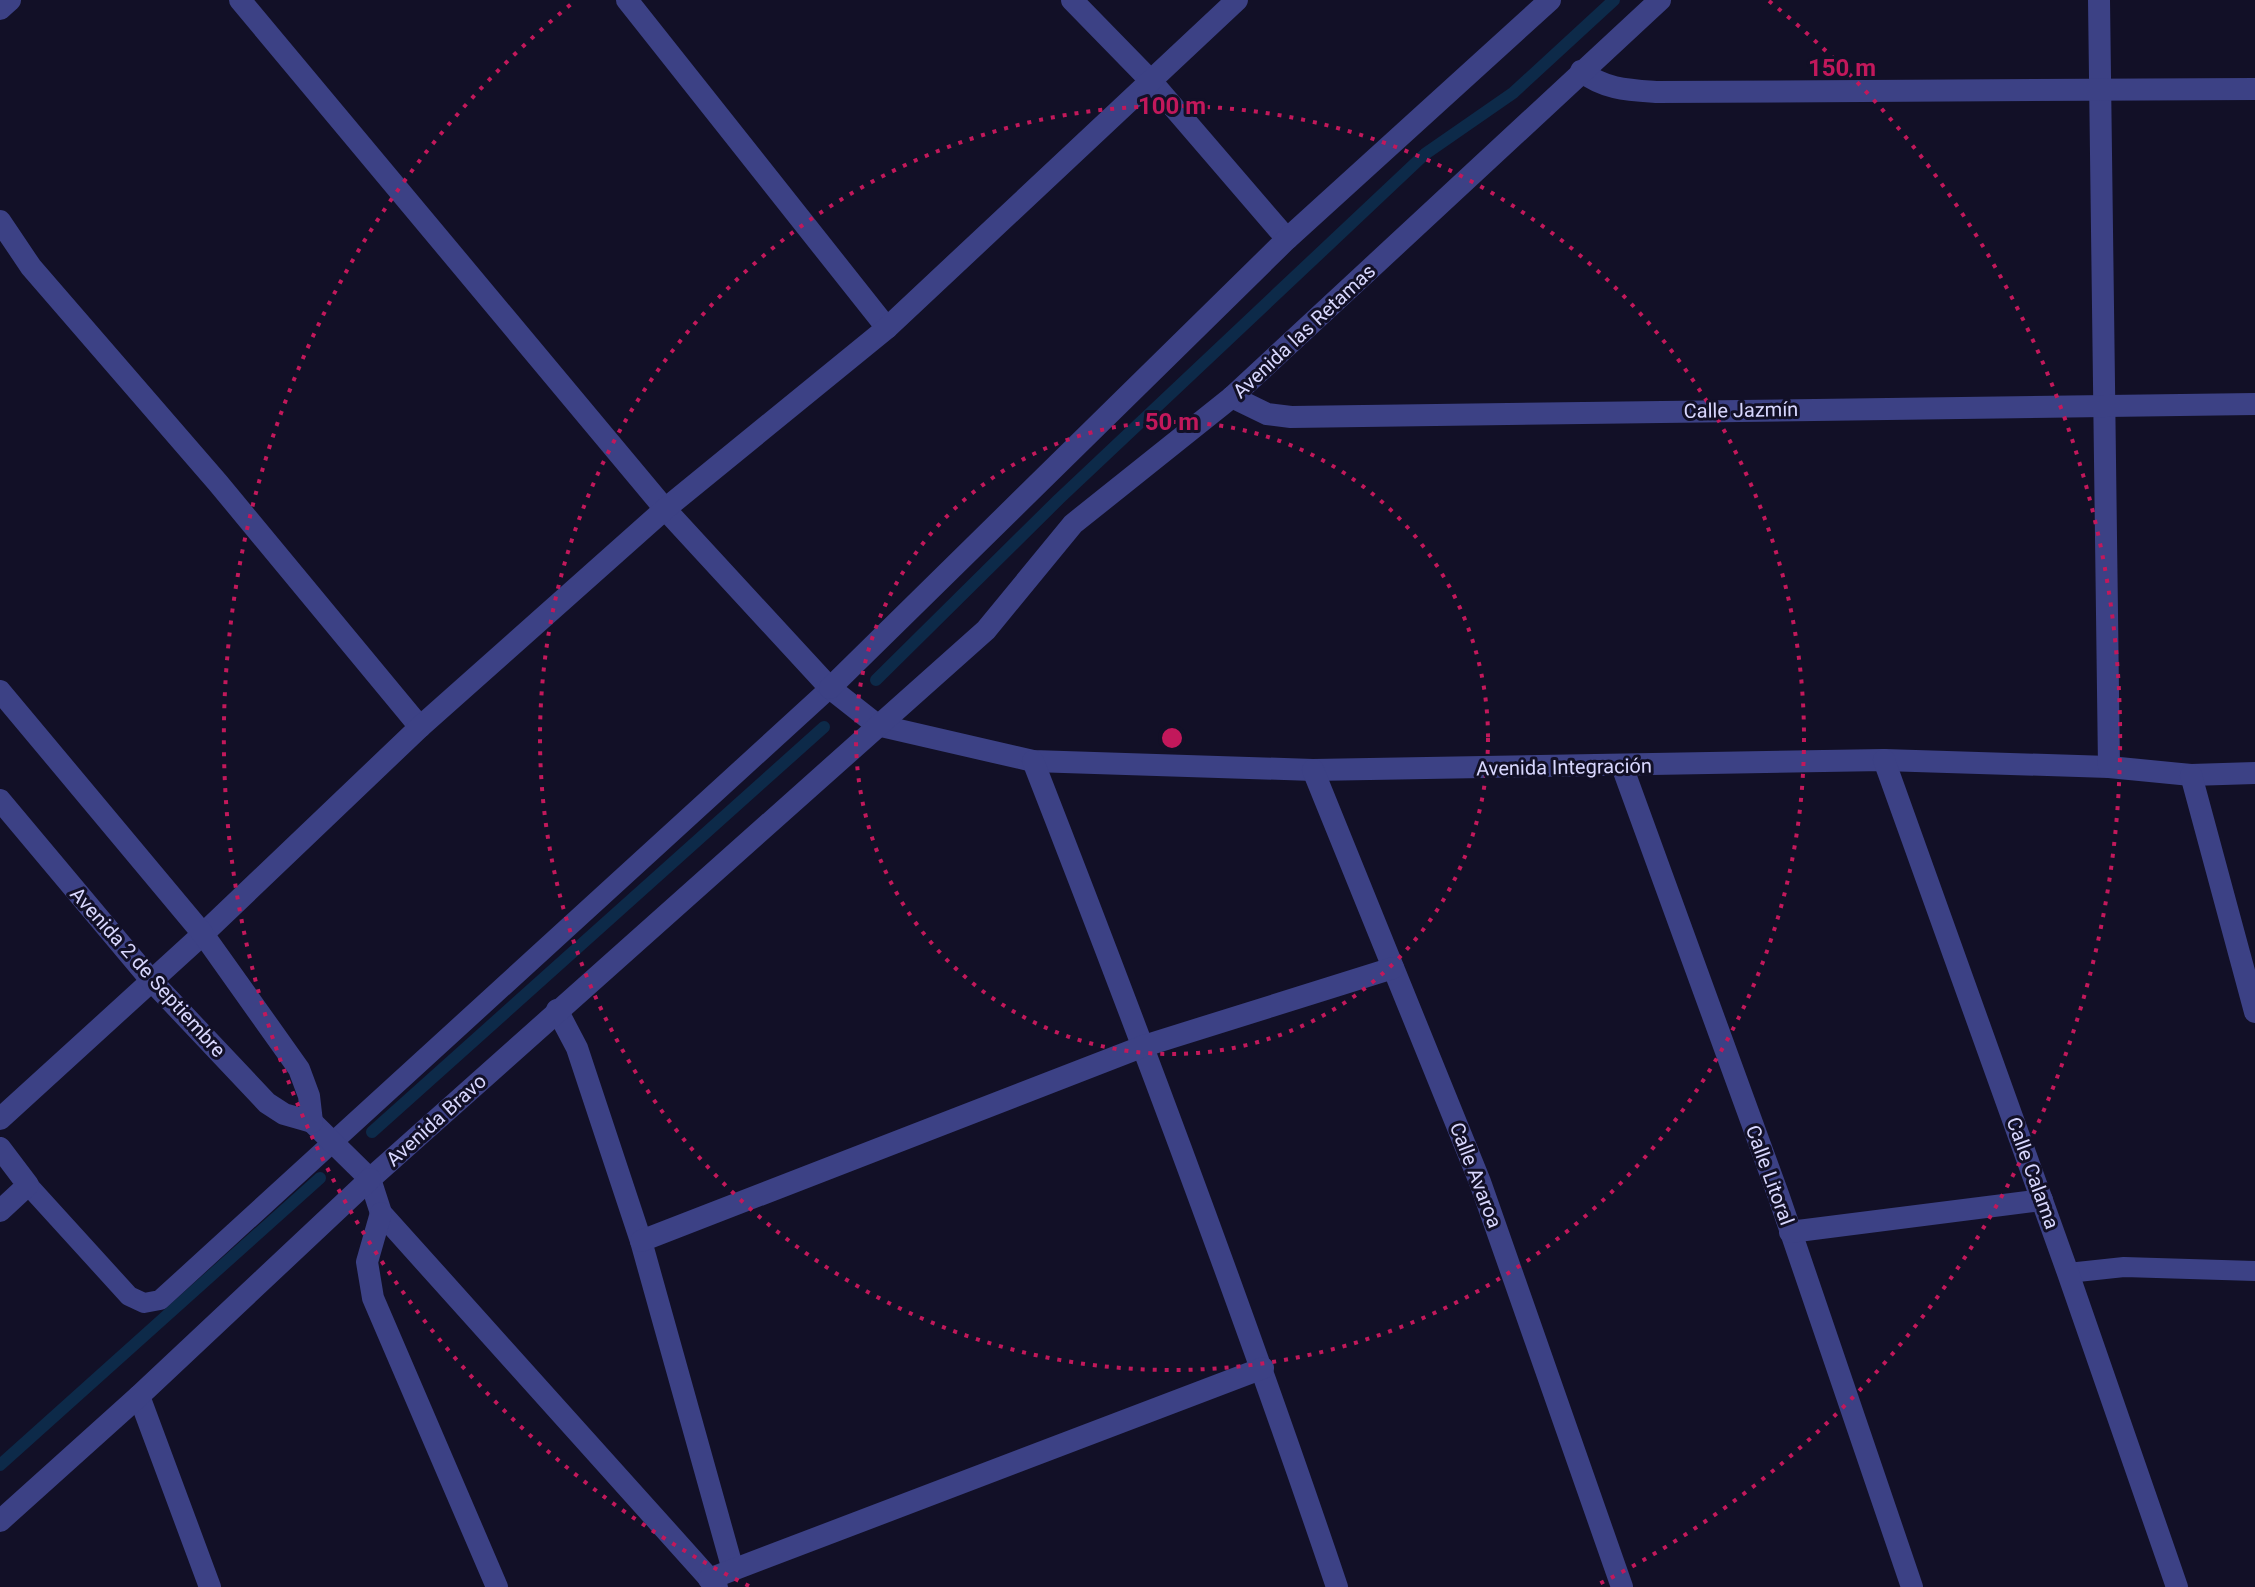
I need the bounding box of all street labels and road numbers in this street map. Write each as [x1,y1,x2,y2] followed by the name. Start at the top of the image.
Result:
[1228,259,1380,403] street label: Avenida las Retamas
[1684,397,1798,423] street label: Calle Jazmín
[1476,753,1652,781] street label: Avenida Integración
[65,882,231,1062] street label: Avenida 2 de Septiembre
[381,1069,491,1171] street label: Avenida Bravo
[2002,1114,2064,1232] street label: Calle Calama
[1445,1119,1507,1231] street label: Calle Avaroa
[1741,1122,1799,1228] street label: Calle Litoral

